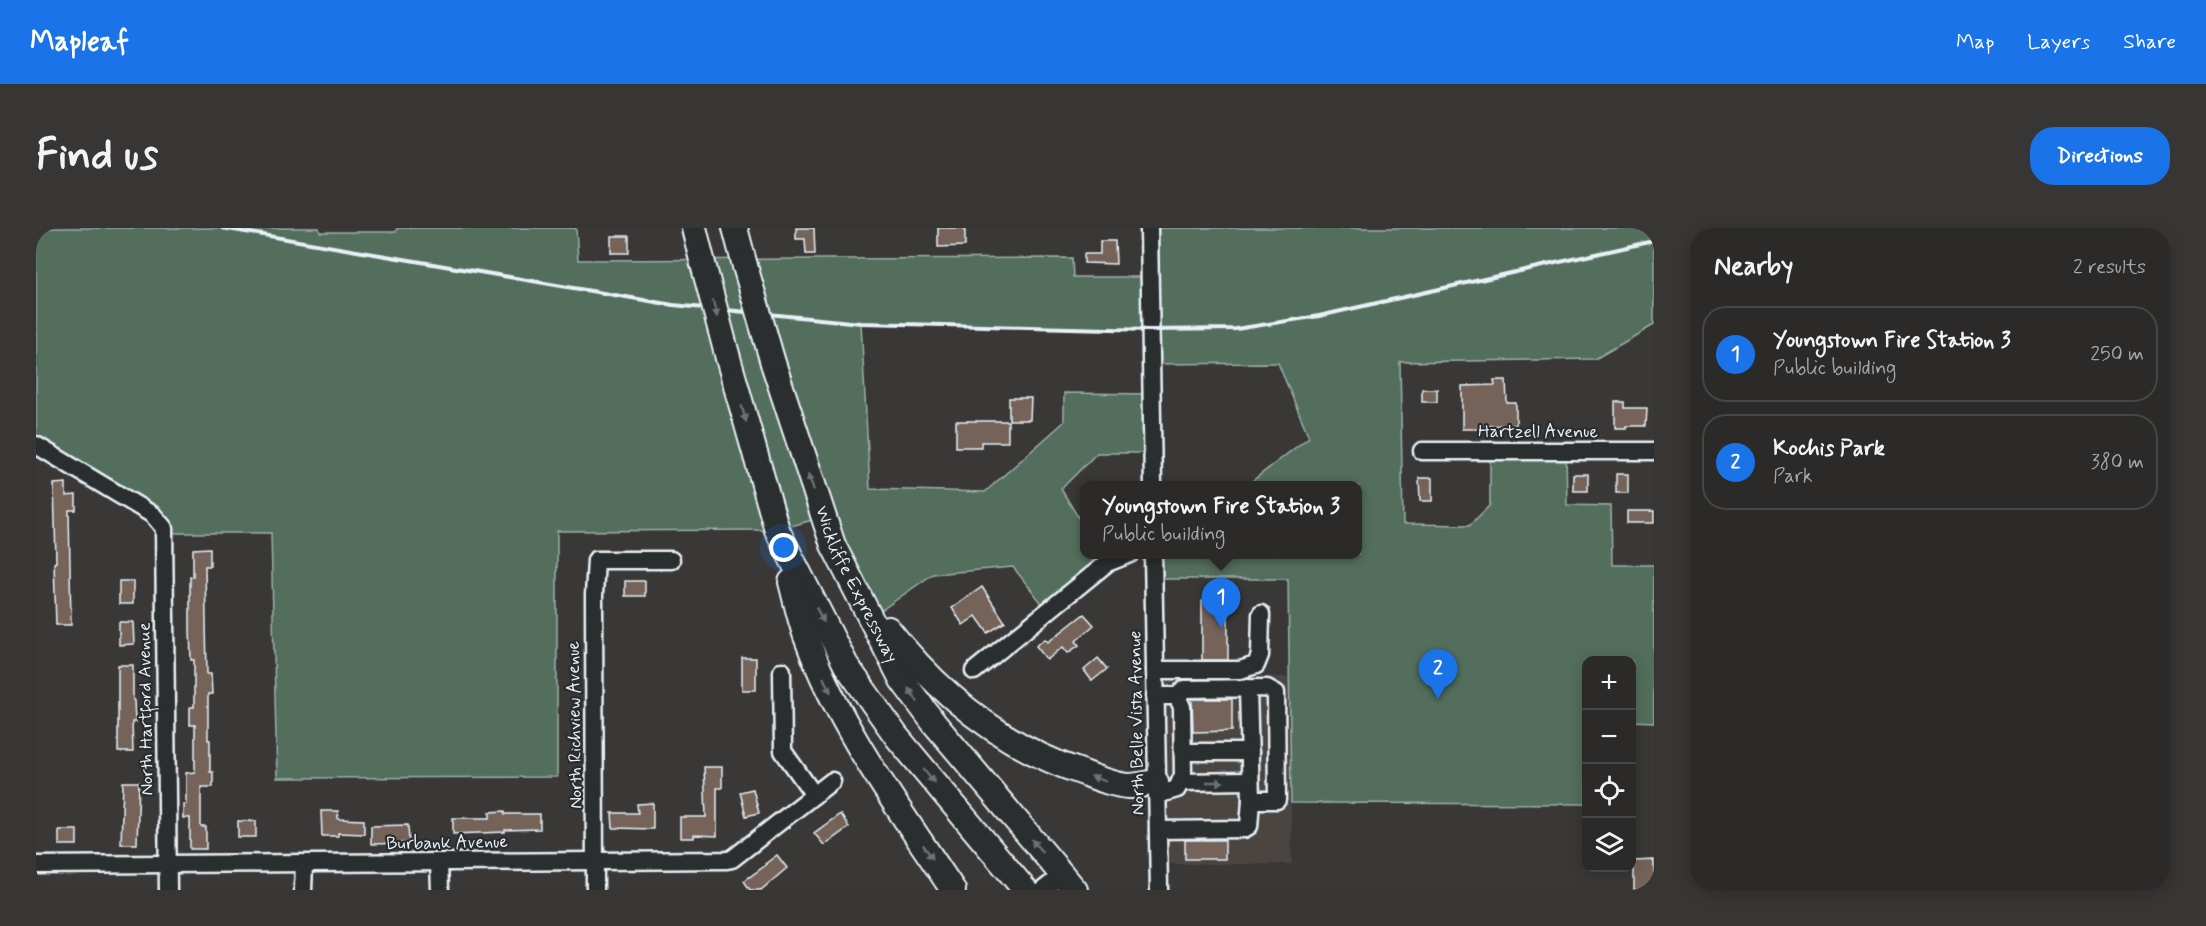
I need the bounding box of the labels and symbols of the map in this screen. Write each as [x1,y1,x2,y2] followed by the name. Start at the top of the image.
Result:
[710,300,720,318] one-way arrow
[740,405,749,423] one-way arrow
[1478,420,1598,444] street label: Hartzell Avenue
[806,473,815,491] one-way arrow
[809,503,903,667] street label: Wickliffe Expressway
[769,533,798,562] your location
[1202,578,1240,628] pin: 1
[815,607,825,624] one-way arrow
[132,622,162,796] street label: North Hartford Avenue
[1123,631,1151,815] street label: North Belle Vista Avenue
[562,641,588,809] street label: North Richview Avenue
[1418,650,1458,699] pin: 2
[822,677,832,694] one-way arrow
[908,687,919,703] one-way arrow
[922,769,935,784] one-way arrow
[1090,773,1108,783] one-way arrow
[1206,777,1225,787] one-way arrow
[386,830,508,856] street label: Burbank Avenue
[1031,839,1044,854] one-way arrow
[922,844,933,860] one-way arrow

